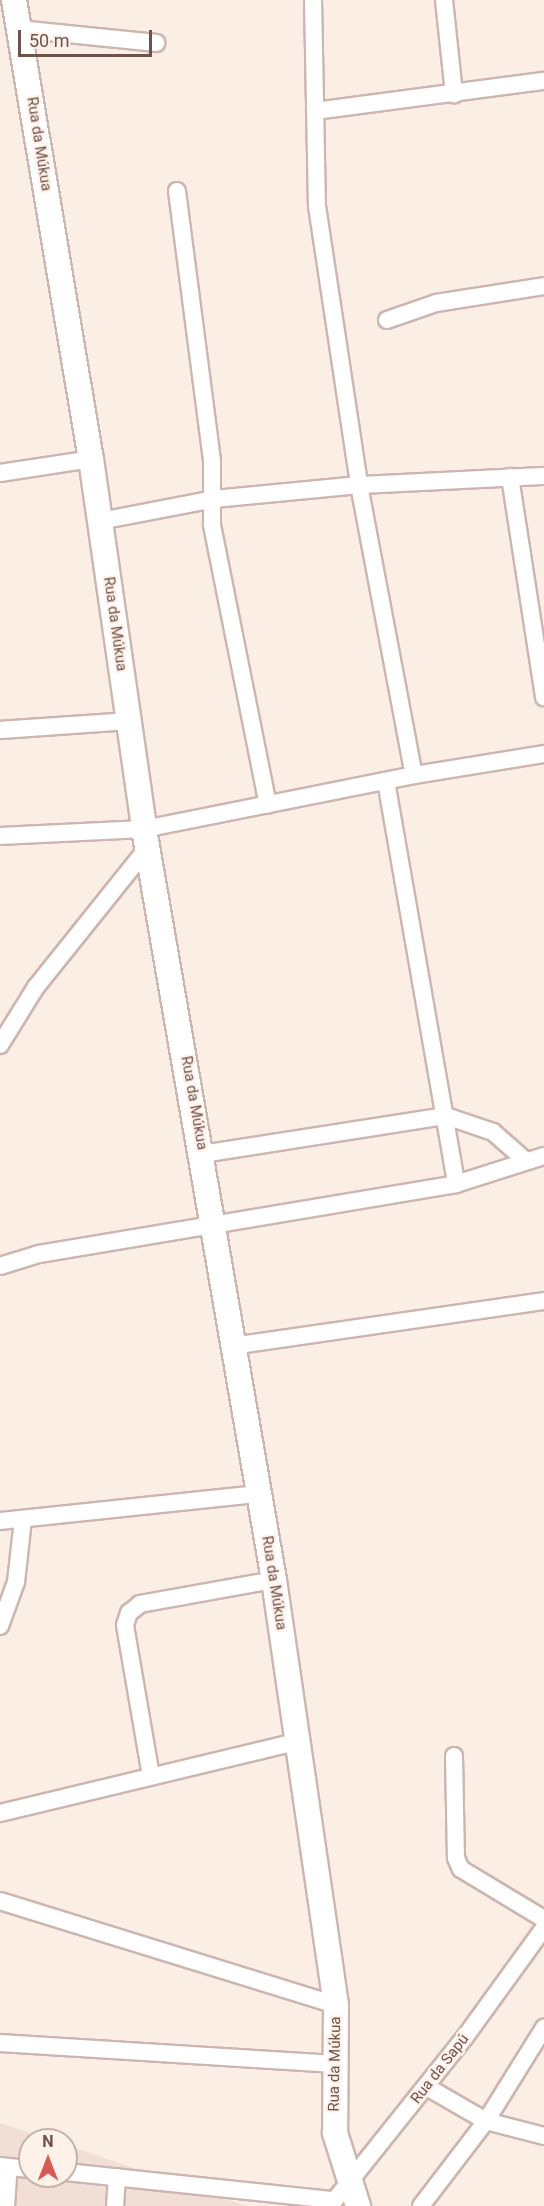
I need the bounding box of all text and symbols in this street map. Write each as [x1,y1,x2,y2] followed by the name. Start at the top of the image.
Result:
[21,18,154,56] scale bar
[29,30,69,51] text: 50 m
[23,96,55,192] street label: Rua da Múkua
[99,576,131,672] street label: Rua da Múkua
[177,1055,211,1151] street label: Rua da Múkua
[258,1535,290,1631] street label: Rua da Múkua
[325,2016,345,2112] street label: Rua da Múkua
[407,2031,473,2107] street label: Rua da Sapú
[18,2128,78,2188] north arrow
[42,2132,54,2151] text: N

